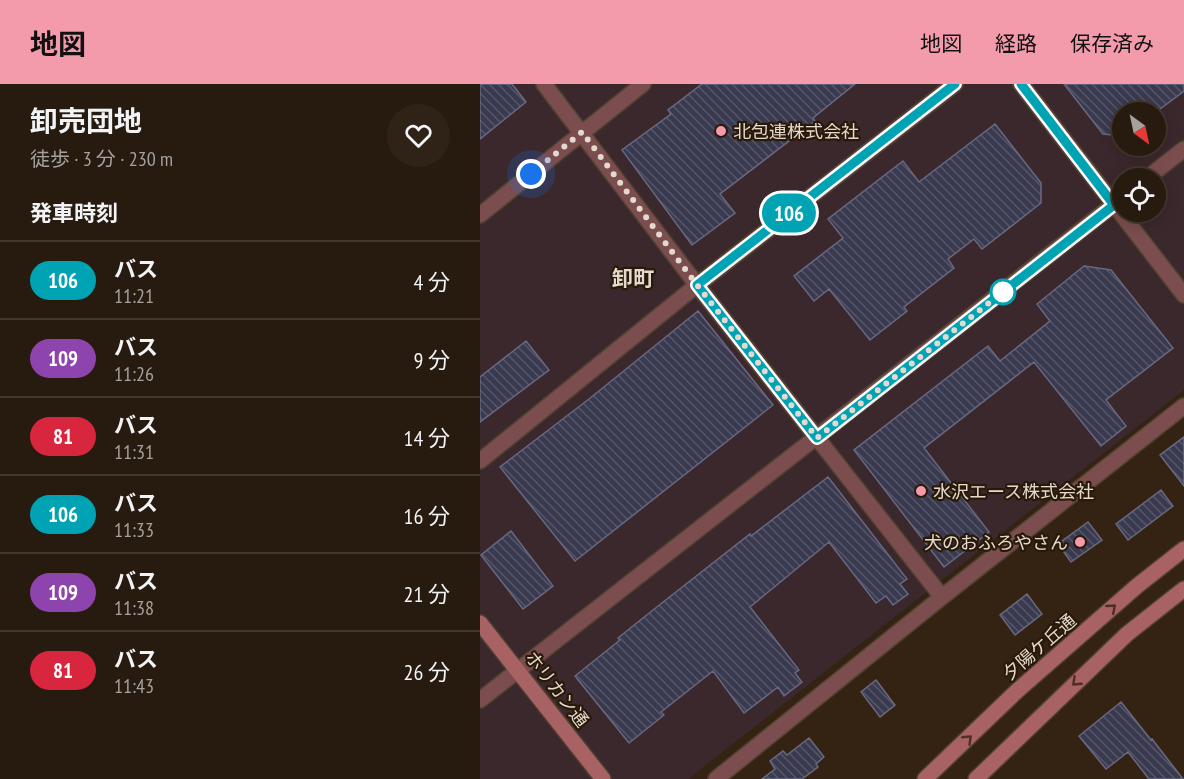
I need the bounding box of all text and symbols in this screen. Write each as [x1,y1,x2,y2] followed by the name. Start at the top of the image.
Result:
[30,25,86,62] text: 地図
[920,30,962,57] text: 地図
[995,30,1037,57] text: 経路
[1070,30,1154,57] text: 保存済み
[30,102,142,139] text: 卸売団地
[1112,102,1166,156] north arrow
[1112,102,1166,222] map controls
[387,104,450,167] button: heart
[733,120,859,143] place label: 北包連株式会社
[714,124,728,138] marker: 北包連株式会社
[30,146,173,172] text: 徒歩 · 3 分 · 230 m
[516,159,546,189] your location
[1112,168,1166,222] button: locate
[754,194,824,232] line badge: 106
[30,199,118,227] text: 発車時刻
[774,200,804,227] text: 106
[114,255,158,283] text: バス
[612,265,654,292] district label: 卸町
[48,267,78,294] text: 106
[413,268,450,296] text: 4 分
[990,279,1016,305] unlabelled marker
[114,283,154,309] text: 11:21
[114,333,158,361] text: バス
[48,345,78,372] text: 109
[413,346,450,374] text: 9 分
[114,361,154,387] text: 11:26
[114,411,158,439] text: バス
[53,423,73,450] text: 81
[404,424,450,452] text: 14 分
[114,439,154,465] text: 11:31
[933,480,1094,503] place label: 水沢エース株式会社
[914,484,928,498] marker: 水沢エース株式会社
[114,489,158,517] text: バス
[48,501,78,528] text: 106
[404,502,450,530] text: 16 分
[114,517,154,543] text: 11:33
[924,531,1068,554] place label: 犬のおふろやさん
[1073,535,1087,549] marker: 犬のおふろやさん
[114,567,158,595] text: バス
[48,579,78,606] text: 109
[404,580,450,608] text: 21 分
[114,595,154,621] text: 11:38
[1105,604,1116,615] one-way arrow
[997,609,1081,685] street label: 夕陽ケ丘通
[114,645,158,673] text: バス
[520,646,594,732] street label: ホリカン通
[53,657,73,684] text: 81
[404,658,450,686] text: 26 分
[114,673,154,699] text: 11:43
[1072,675,1083,686] one-way arrow
[960,736,971,747] one-way arrow

